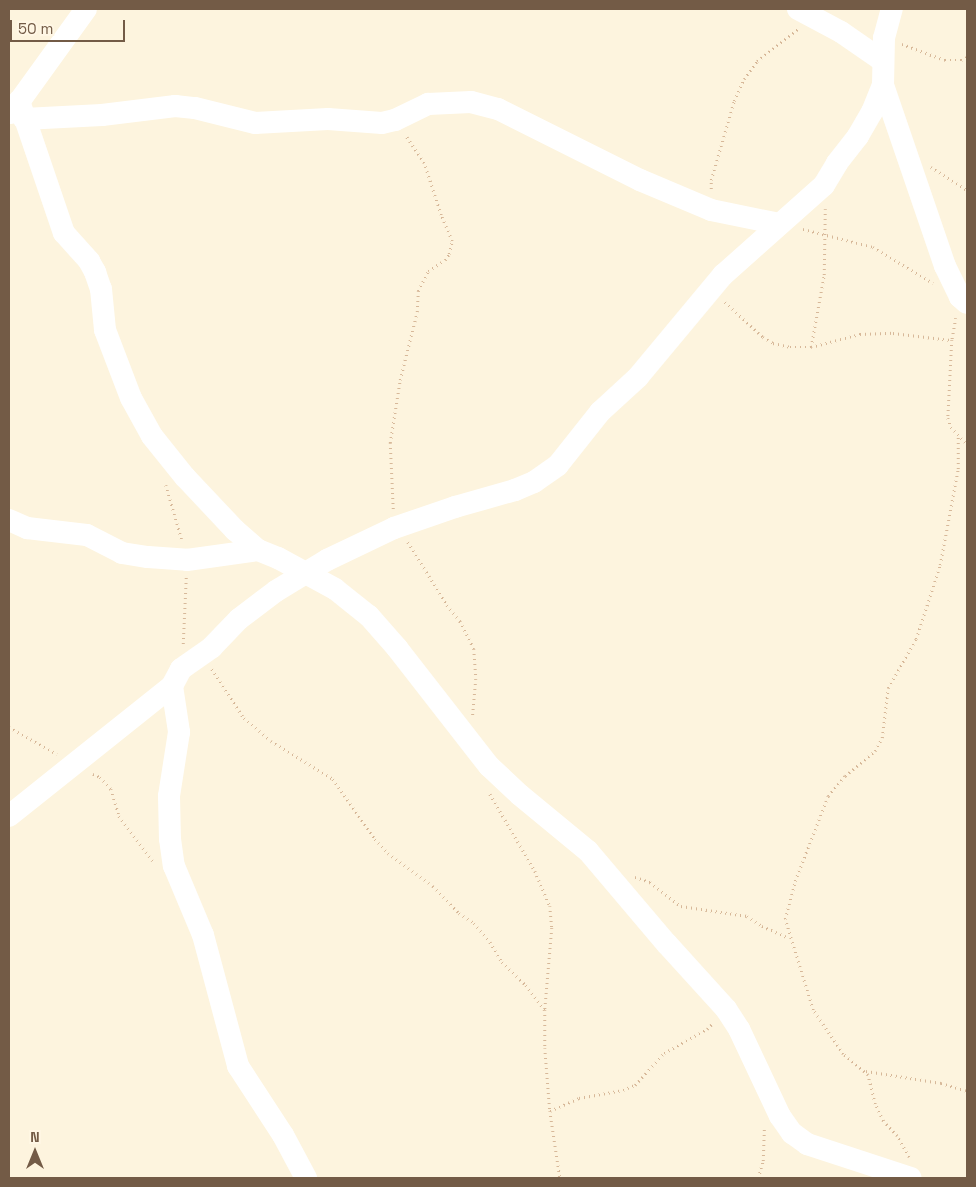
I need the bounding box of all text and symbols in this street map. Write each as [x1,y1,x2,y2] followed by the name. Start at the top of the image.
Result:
[12,10,128,42] scale bar
[18,19,53,38] text: 50 m
[10,1127,60,1177] north arrow
[30,1128,40,1146] text: N

